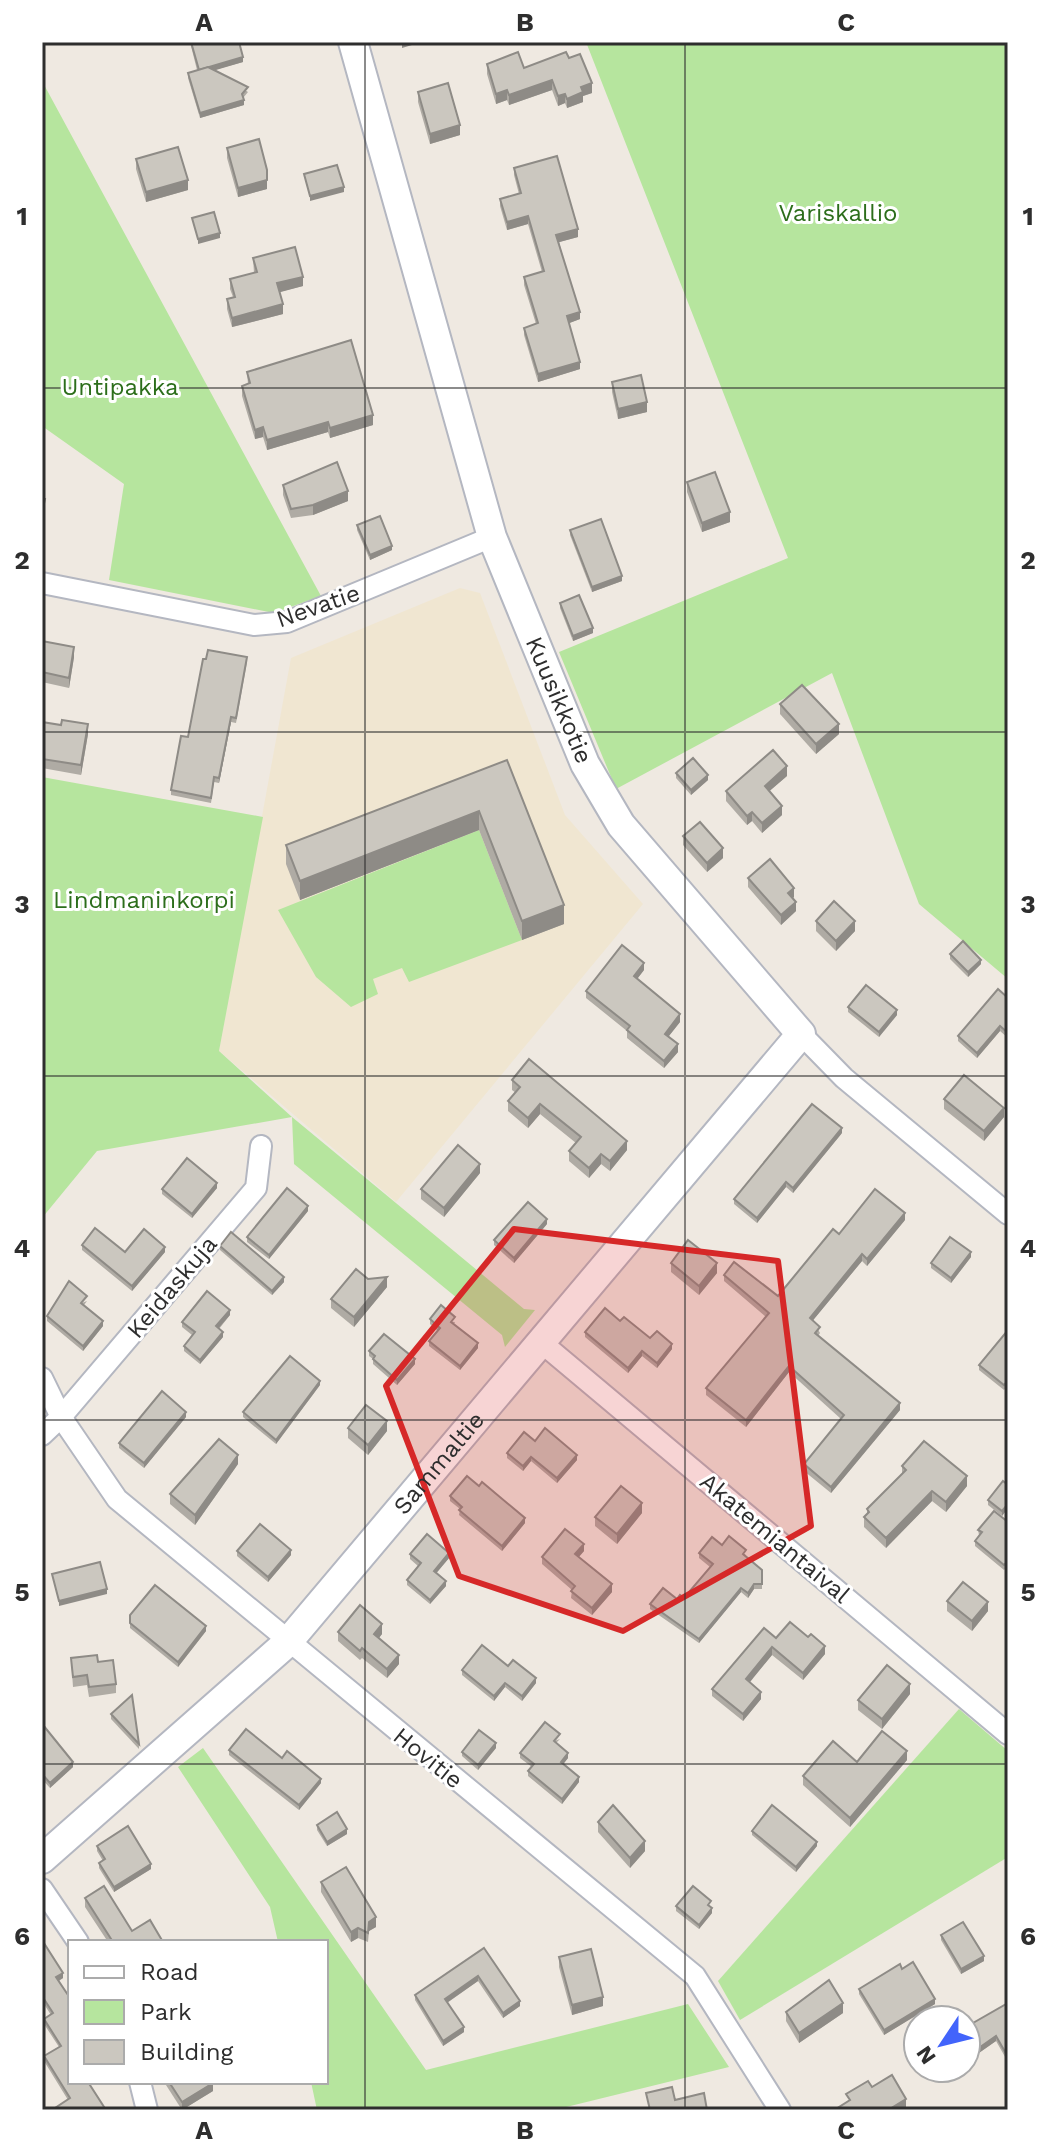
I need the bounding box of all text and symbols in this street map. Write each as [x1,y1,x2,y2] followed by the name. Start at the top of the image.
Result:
[195,7,213,37] text: A
[516,7,534,37] text: B
[837,7,855,37] text: C
[779,199,897,227] park label: Variskallio
[16,201,28,231] text: 1
[1022,201,1034,231] text: 1
[61,373,179,401] park label: Untipakka
[14,545,30,575] text: 2
[1020,545,1036,575] text: 2
[273,579,363,633] street label: Nevatie
[520,632,598,768] street label: Kuusikkotie
[53,886,235,914] park label: Lindmaninkorpi
[14,889,30,919] text: 3
[1020,889,1036,919] text: 3
[121,1230,223,1344] street label: Keidaskuja
[14,1233,31,1263] text: 4
[1020,1233,1037,1263] text: 4
[388,1406,490,1520] street label: Sammaltie
[694,1467,856,1609] street label: Akatemiantaival
[14,1577,30,1607] text: 5
[1020,1577,1036,1607] text: 5
[388,1722,468,1794] street label: Hovitie
[14,1921,30,1951] text: 6
[1020,1921,1036,1951] text: 6
[68,1940,328,2084] legend
[140,1958,199,1986] text: Road
[140,1998,192,2026] text: Park
[902,2004,982,2084] north arrow
[140,2038,233,2066] text: Building
[911,2041,941,2069] text: N
[195,2115,213,2145] text: A
[516,2115,534,2145] text: B
[837,2115,855,2145] text: C

